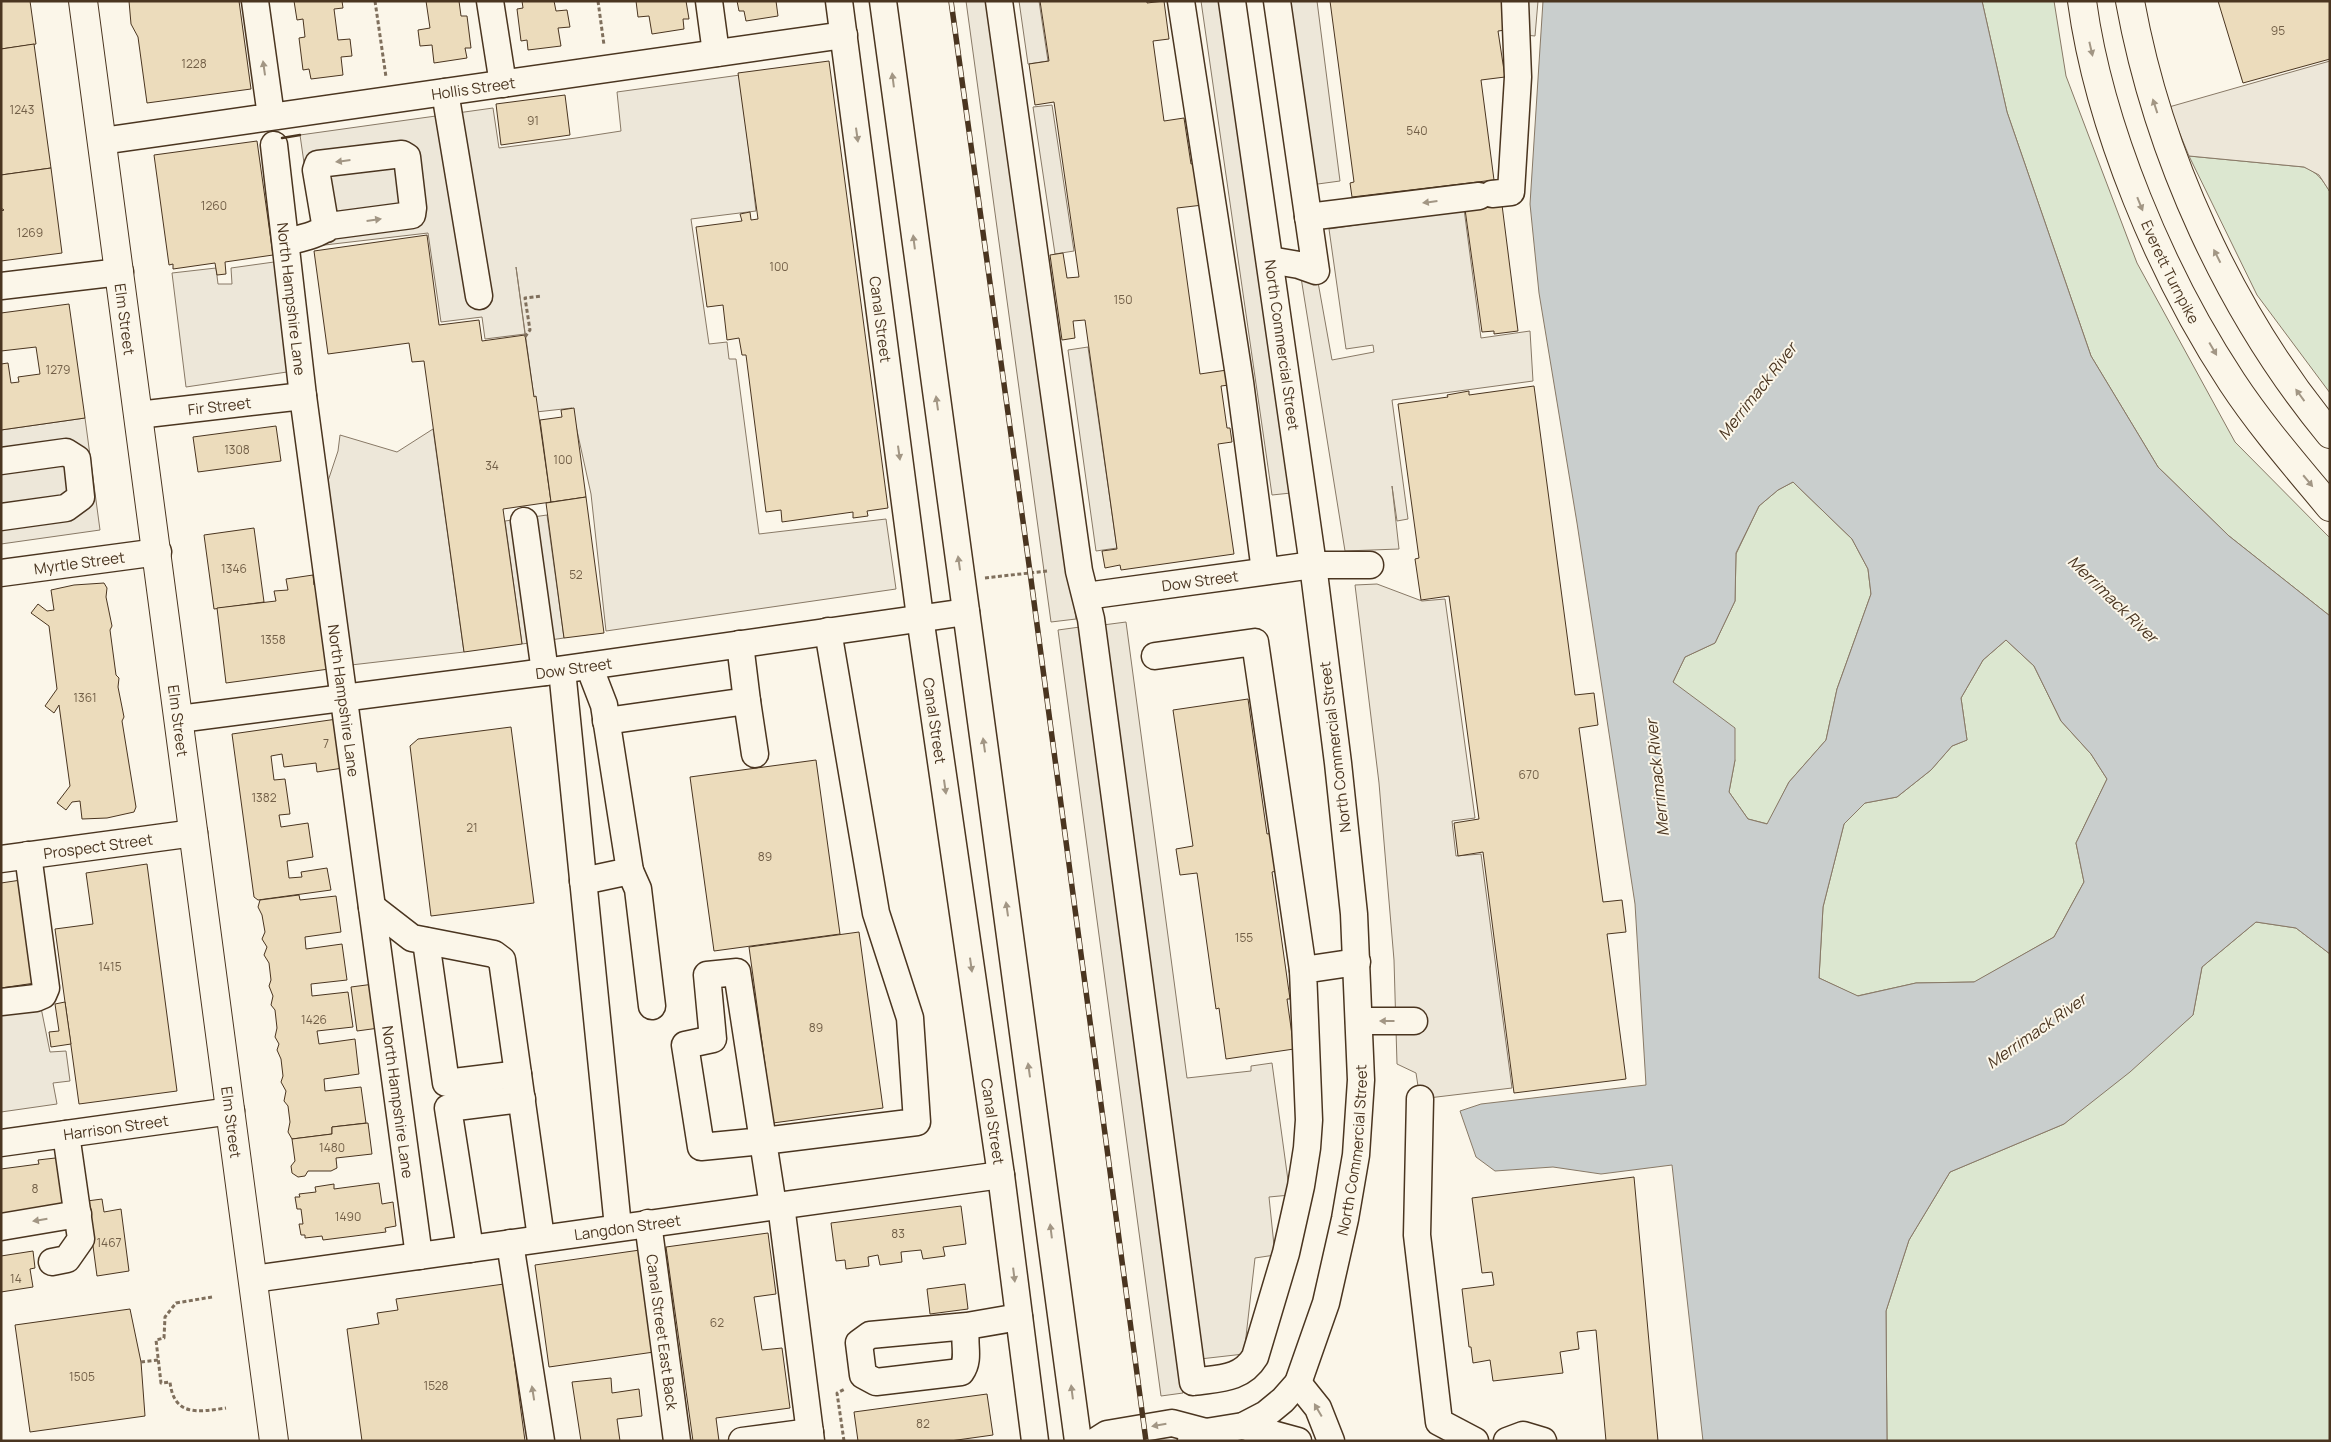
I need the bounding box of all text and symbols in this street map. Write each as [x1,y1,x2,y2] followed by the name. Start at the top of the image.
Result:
[2271,22,2285,39] house number: 95
[2088,41,2096,57] one-way arrow
[181,55,207,72] house number: 1228
[260,59,268,75] one-way arrow
[430,72,517,104] street label: Hollis Street
[889,72,897,88] one-way arrow
[2151,98,2158,113] one-way arrow
[10,101,35,118] house number: 1243
[527,112,539,129] house number: 91
[1406,122,1428,139] house number: 540
[853,128,861,144] one-way arrow
[334,157,350,165] one-way arrow
[201,197,227,214] house number: 1260
[2136,197,2144,212] one-way arrow
[1422,198,1438,206] one-way arrow
[366,216,382,224] one-way arrow
[2137,217,2205,328] street label: Everett Turnpike
[273,221,311,377] street label: North Hampshire Lane
[17,224,43,241] house number: 1269
[910,233,918,249] one-way arrow
[2213,248,2221,263] one-way arrow
[769,258,789,275] house number: 100
[1260,258,1304,432] street label: North Commercial Street
[865,275,897,364] street label: Canal Street
[110,282,140,356] street label: Elm Street
[1114,291,1132,308] house number: 150
[1712,336,1803,444] water label: Merrimack River
[2209,341,2217,356] one-way arrow
[46,361,71,378] house number: 1279
[2295,388,2305,402] one-way arrow
[187,392,252,420] street label: Fir Street
[932,394,940,410] one-way arrow
[224,441,250,458] house number: 1308
[895,445,903,461] one-way arrow
[553,451,573,468] house number: 100
[485,457,499,474] house number: 34
[2302,474,2313,487] one-way arrow
[33,546,126,579] street label: Myrtle Street
[2063,550,2164,649] water label: Merrimack River
[955,555,963,571] one-way arrow
[221,560,247,577] house number: 1346
[1160,565,1240,596] street label: Dow Street
[569,566,583,583] house number: 52
[323,623,365,778] street label: North Hampshire Lane
[260,631,286,648] house number: 1358
[534,652,613,684] street label: Dow Street
[1314,660,1356,834] street label: North Commercial Street
[918,676,952,765] street label: Canal Street
[163,684,194,758] street label: Elm Street
[73,689,97,706] house number: 1361
[1640,716,1674,837] water label: Merrimack River
[323,735,329,752] house number: 7
[980,736,988,752] one-way arrow
[1519,766,1539,783] house number: 670
[941,779,949,795] one-way arrow
[251,789,277,806] house number: 1382
[466,819,478,836] house number: 21
[42,828,154,864] street label: Prospect Street
[758,848,772,865] house number: 89
[1002,901,1010,917] one-way arrow
[1235,929,1253,946] house number: 155
[967,957,975,973] one-way arrow
[98,958,122,975] house number: 1415
[1982,987,2092,1074] water label: Merrimack River
[301,1011,327,1028] house number: 1426
[1378,1017,1394,1025] one-way arrow
[809,1019,823,1036] house number: 89
[378,1024,419,1180] street label: North Hampshire Lane
[1025,1062,1033,1078] one-way arrow
[1331,1064,1372,1237] street label: North Commercial Street
[977,1077,1010,1166] street label: Canal Street
[217,1085,247,1159] street label: Elm Street
[62,1109,170,1145] street label: Harrison Street
[319,1139,345,1156] house number: 1480
[32,1180,39,1197] house number: 8
[335,1208,361,1225] house number: 1490
[573,1209,682,1245] street label: Langdon Street
[31,1217,47,1225] one-way arrow
[1047,1223,1055,1239] one-way arrow
[891,1225,905,1242] house number: 83
[96,1234,122,1251] house number: 1467
[642,1253,683,1412] street label: Canal Street East Back
[1010,1268,1018,1284] one-way arrow
[10,1270,22,1287] house number: 14
[710,1314,724,1331] house number: 62
[69,1368,95,1385] house number: 1505
[423,1377,449,1394] house number: 1528
[529,1384,537,1400] one-way arrow
[1068,1384,1076,1400] one-way arrow
[1313,1404,1322,1417] one-way arrow
[916,1415,930,1432] house number: 82
[1150,1422,1166,1430] one-way arrow

